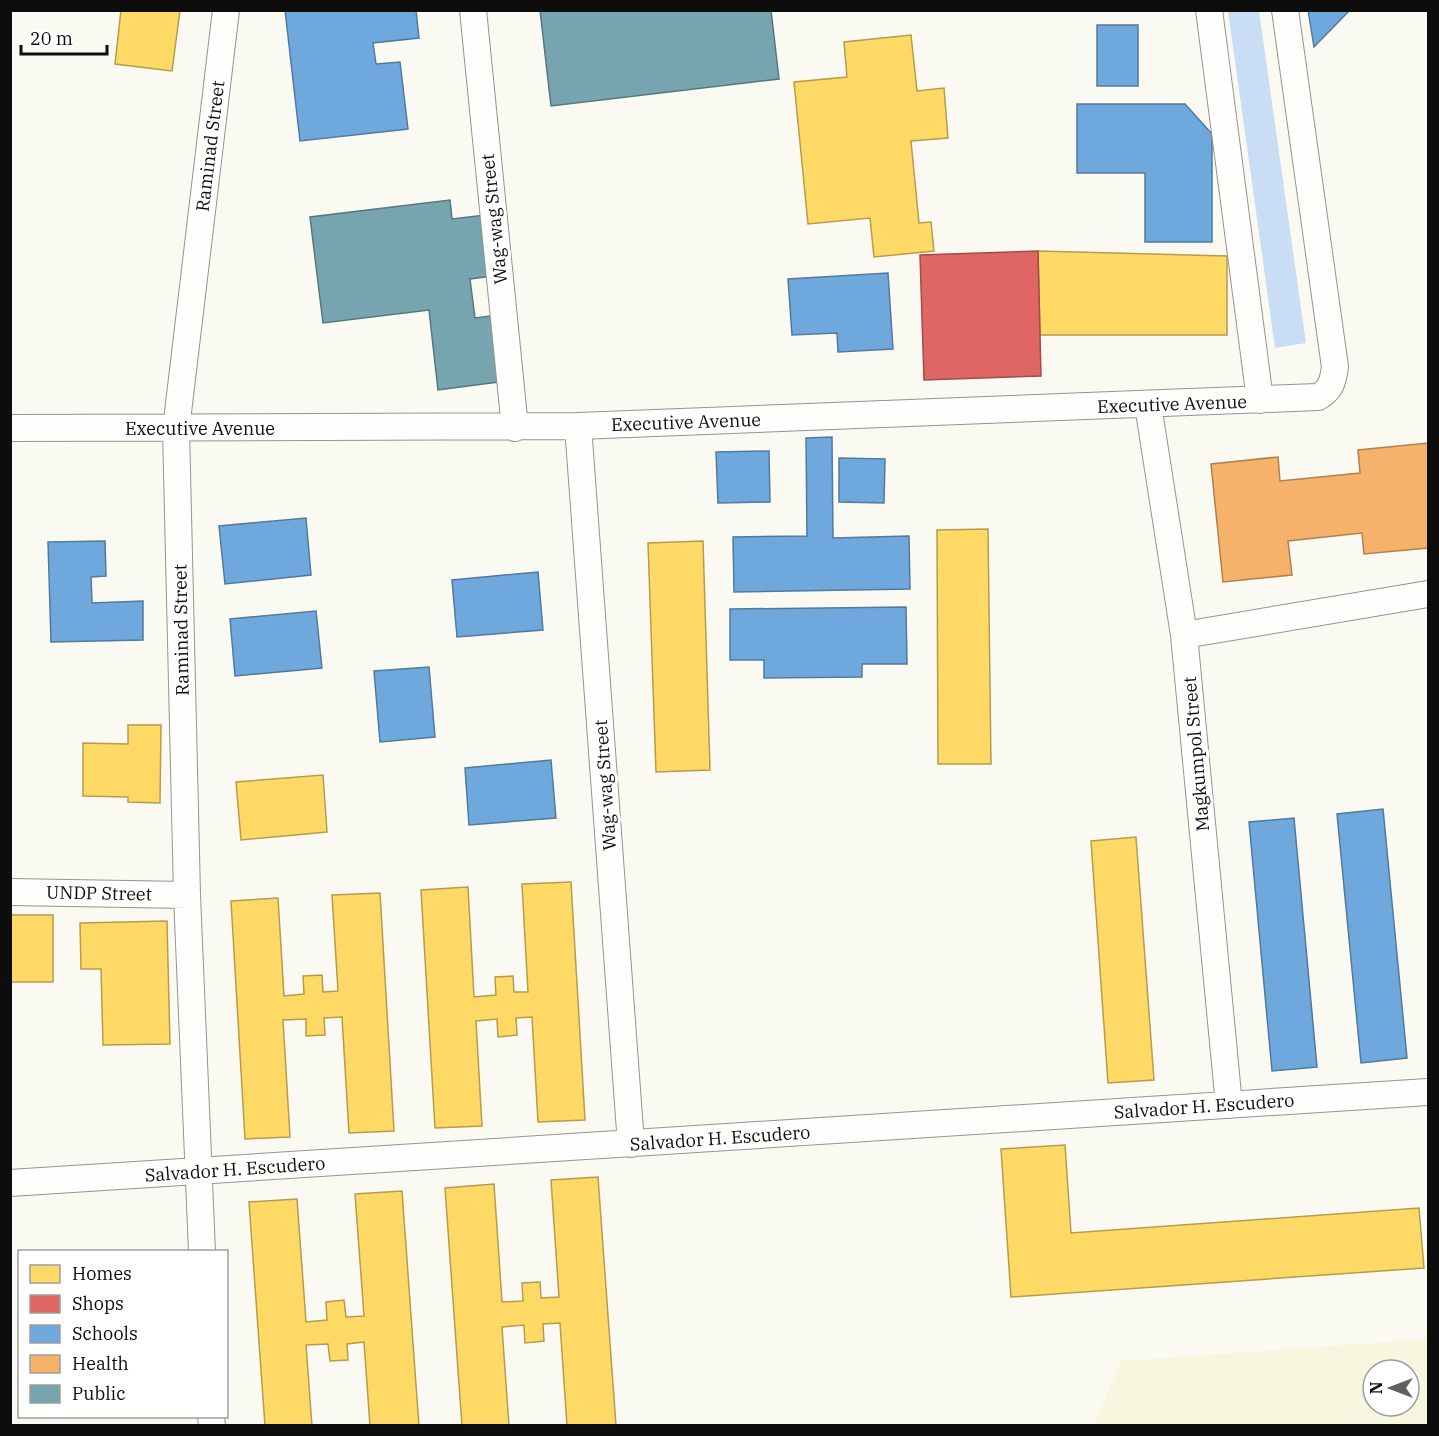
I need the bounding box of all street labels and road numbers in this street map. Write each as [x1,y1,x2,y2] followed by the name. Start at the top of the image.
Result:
[191,79,229,213] street label: Raminad Street
[476,153,512,285] street label: Wag-wag Street
[1097,390,1247,418] street label: Executive Avenue
[611,408,761,436] street label: Executive Avenue
[125,417,275,440] street label: Executive Avenue
[168,564,194,696] street label: Raminad Street
[1178,676,1214,832] street label: Magkumpol Street
[589,719,621,851] street label: Wag-wag Street
[46,881,152,905] street label: UNDP Street
[1113,1088,1295,1124] street label: Salvador H. Escudero
[629,1120,811,1156] street label: Salvador H. Escudero
[144,1151,326,1187] street label: Salvador H. Escudero

